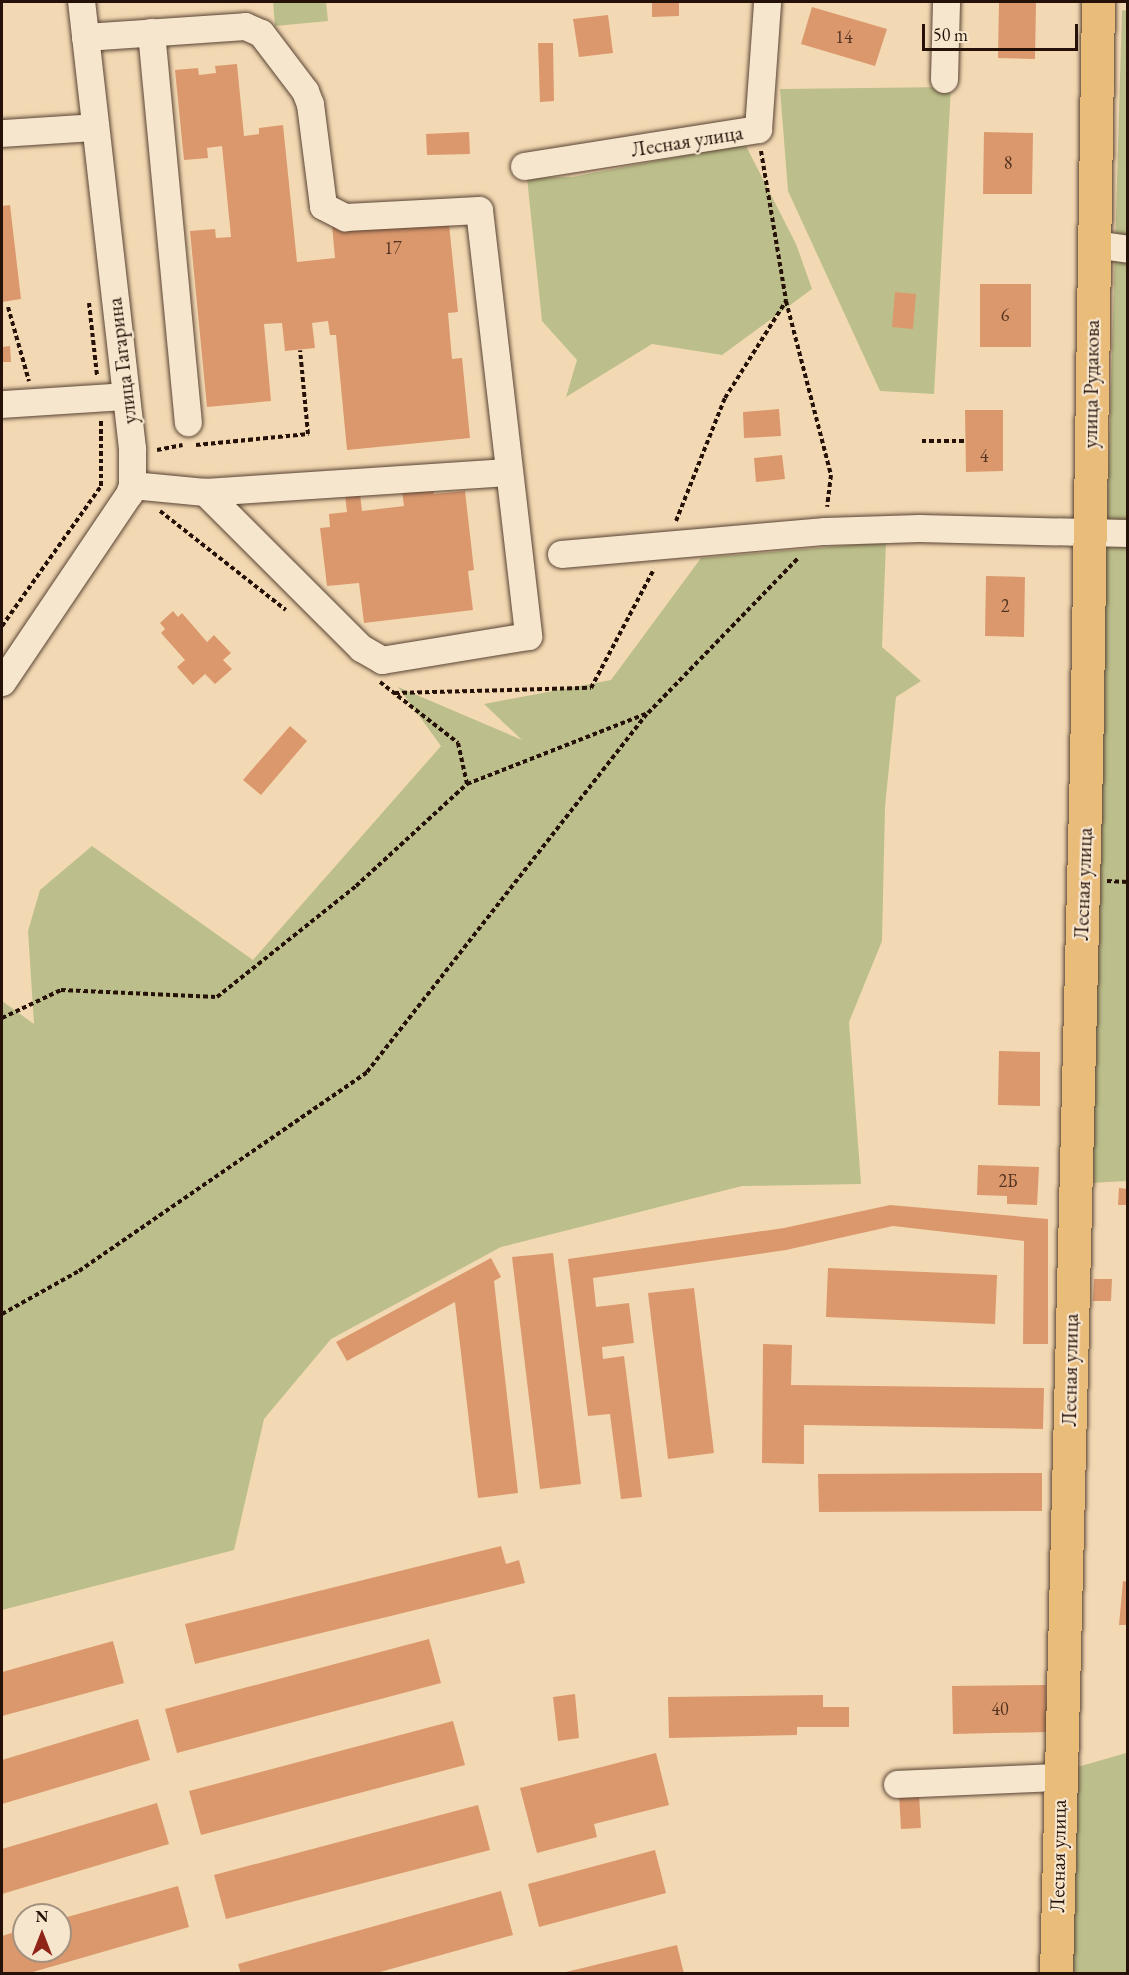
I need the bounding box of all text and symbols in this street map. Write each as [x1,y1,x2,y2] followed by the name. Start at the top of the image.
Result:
[925,12,1081,50] scale bar
[933,23,968,46] text: 50 m
[835,26,853,48] house number: 14
[629,120,745,162] street label: Лесная улица
[1004,152,1012,174] house number: 8
[384,237,402,259] house number: 17
[102,296,142,426] street label: улица Гагарина
[1001,304,1009,326] house number: 6
[1077,319,1105,449] street label: улица Рудакова
[980,445,988,467] house number: 4
[1001,595,1009,617] house number: 2
[1068,827,1098,941] street label: Лесная улица
[998,1170,1018,1192] house number: 2Б
[1056,1313,1084,1427] street label: Лесная улица
[991,1698,1009,1720] house number: 40
[1044,1799,1072,1913] street label: Лесная улица
[12,1903,72,1963] north arrow
[36,1906,48,1927] text: N

